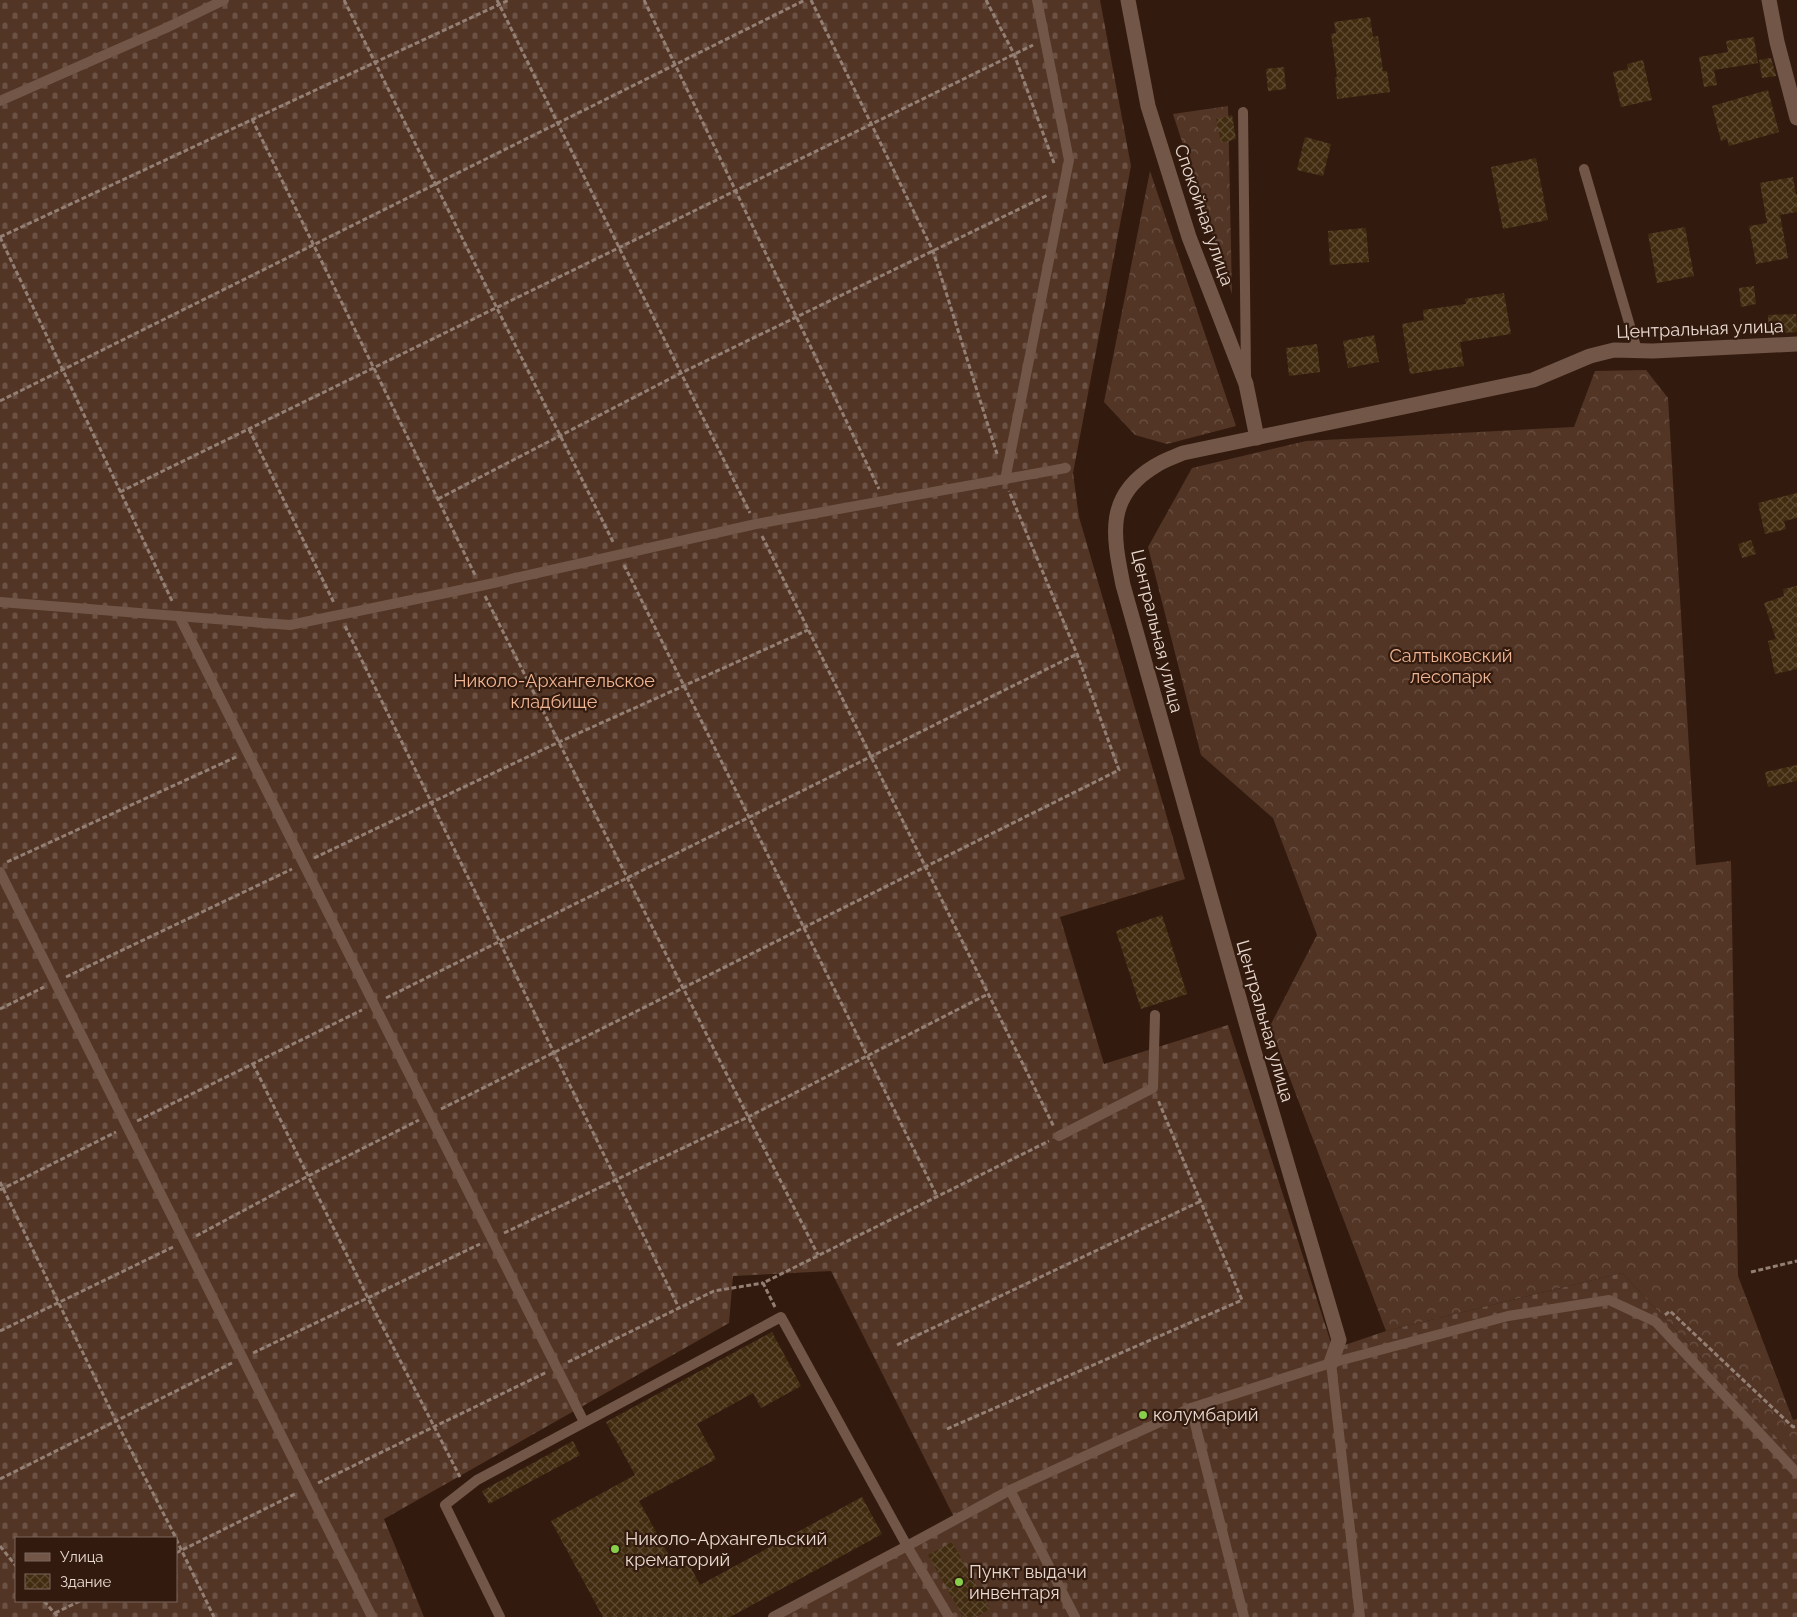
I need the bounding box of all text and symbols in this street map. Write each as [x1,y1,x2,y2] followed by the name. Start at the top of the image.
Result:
[1170,141,1239,288] street label: Спокойная улица
[1616,315,1784,342] street label: Центральная улица
[1127,547,1188,715] street label: Центральная улица
[1389,645,1513,687] park label: Салтыковский лесопарк
[453,670,655,712] park label: Николо-Архангельское кладбище
[1232,937,1299,1104] street label: Центральная улица
[1153,1404,1258,1425] place label: колумбарий
[1137,1409,1149,1421] marker: колумбарий
[625,1528,827,1570] place label: Николо-Архангельский крематорий
[15,1537,178,1602] legend
[609,1543,621,1555] marker: Николо-Архангельский крематорий
[60,1548,104,1566] text: Улица
[969,1561,1087,1603] place label: Пункт выдачи инвентаря
[60,1573,112,1591] text: Здание
[953,1576,965,1588] marker: Пункт выдачи инвентаря

